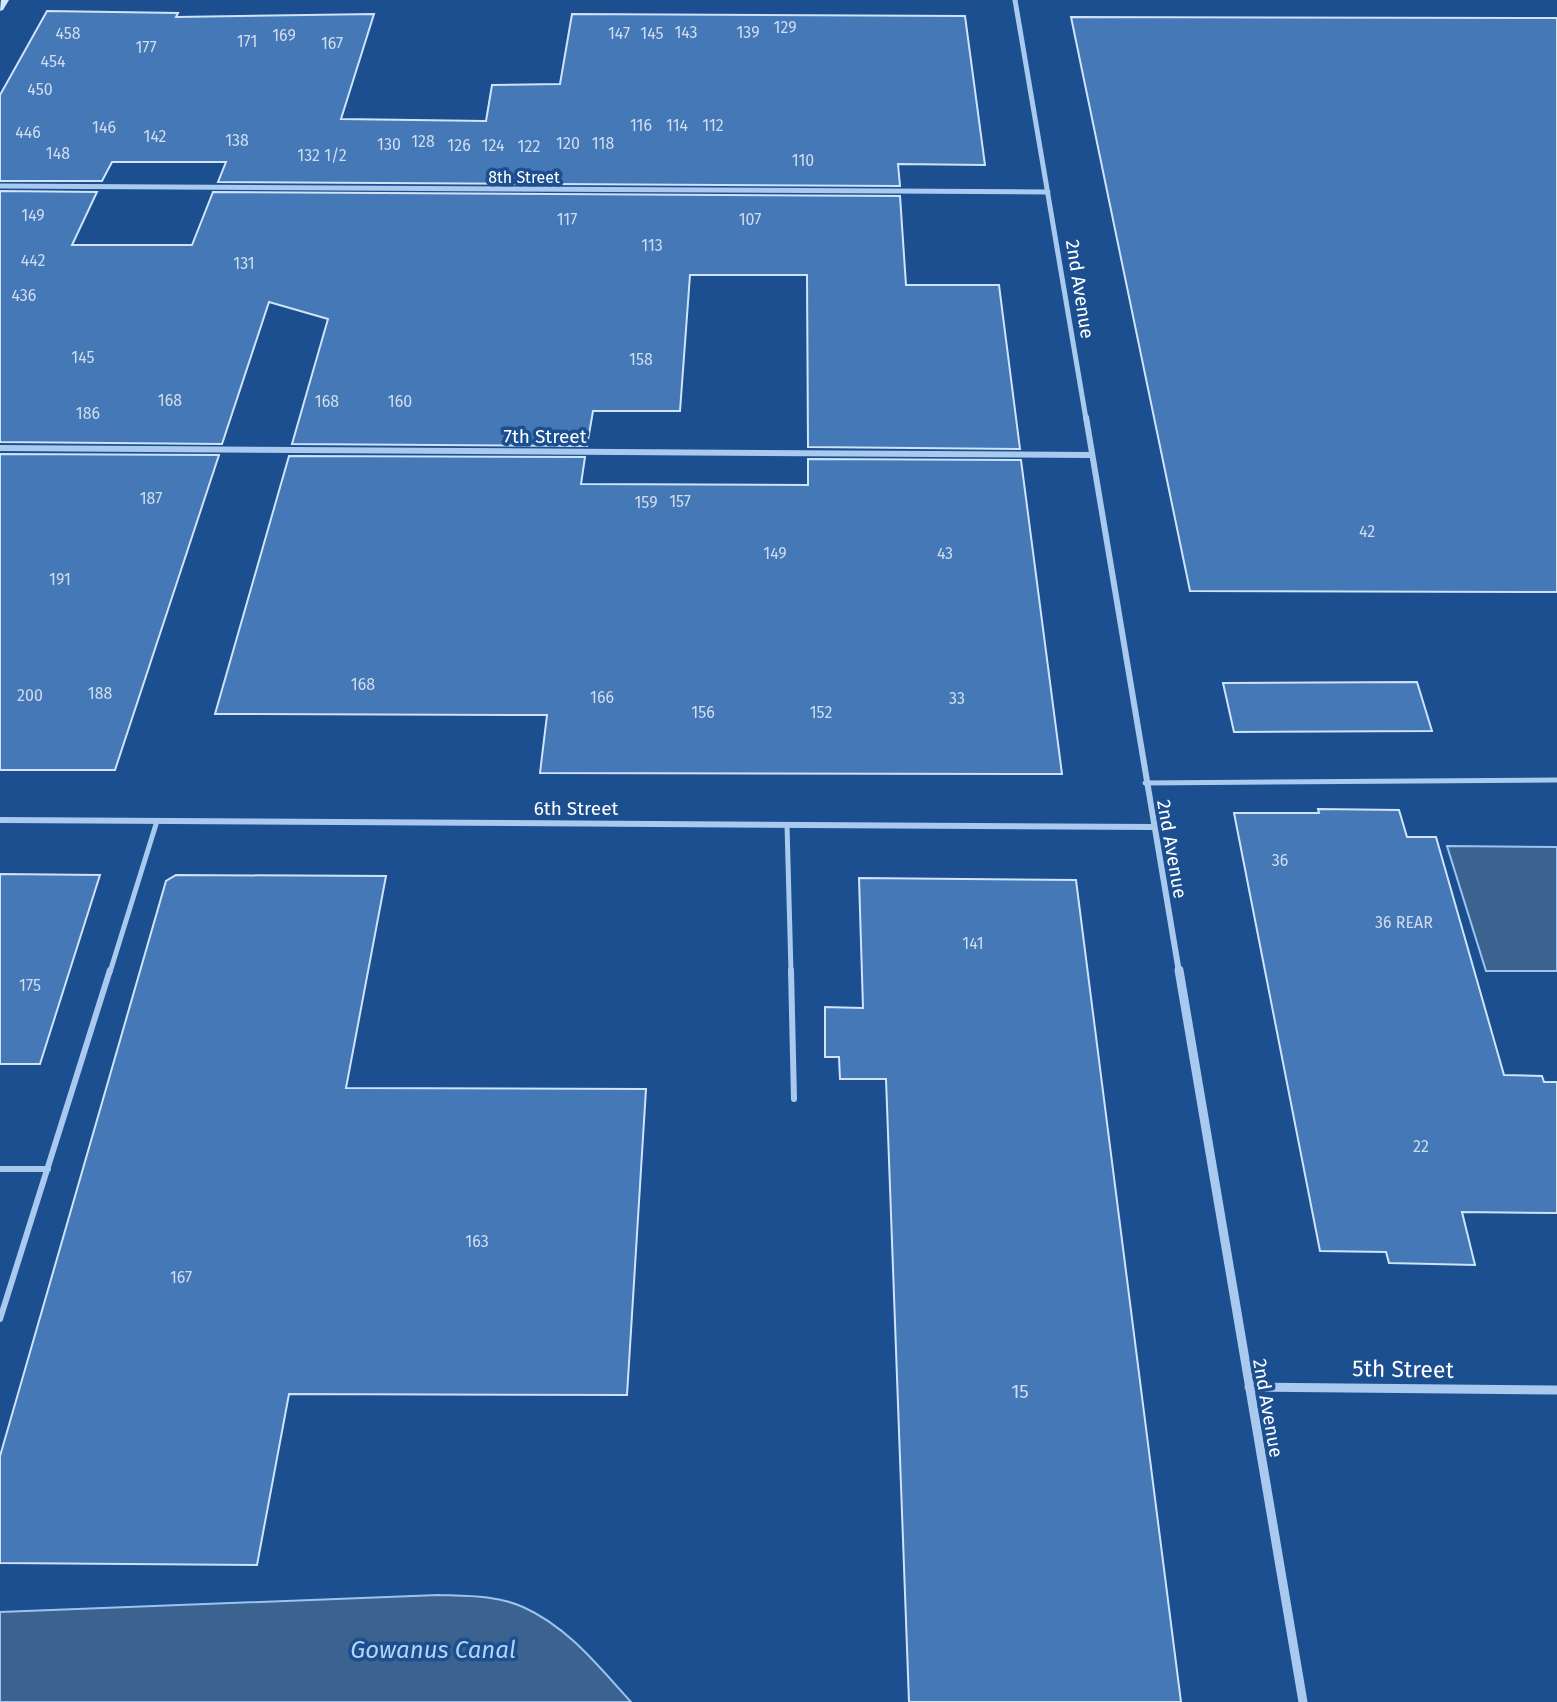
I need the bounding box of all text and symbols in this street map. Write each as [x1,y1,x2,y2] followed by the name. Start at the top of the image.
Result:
[773,18,797,37] house number: 129
[674,23,698,42] house number: 143
[736,23,760,42] house number: 139
[55,24,81,43] house number: 458
[608,24,630,43] house number: 147
[640,24,664,43] house number: 145
[272,26,296,45] house number: 169
[237,32,257,51] house number: 171
[321,34,343,53] house number: 167
[135,38,157,57] house number: 177
[41,52,66,71] house number: 454
[27,80,53,99] house number: 450
[630,116,652,135] house number: 116
[666,116,689,135] house number: 114
[702,116,724,135] house number: 112
[92,118,116,137] house number: 146
[15,123,41,142] house number: 446
[143,127,167,146] house number: 142
[225,131,249,150] house number: 138
[411,132,435,151] house number: 128
[556,134,580,153] house number: 120
[592,134,614,153] house number: 118
[377,135,401,154] house number: 130
[447,136,471,155] house number: 126
[482,136,505,155] house number: 124
[518,137,540,156] house number: 122
[46,144,70,163] house number: 148
[297,146,347,165] house number: 132 1/2
[792,151,814,170] house number: 110
[488,168,560,187] street label: 8th Street
[21,206,45,225] house number: 149
[557,210,577,229] house number: 117
[739,210,761,229] house number: 107
[641,236,663,255] house number: 113
[1061,238,1099,340] street label: 2nd Avenue
[21,251,45,270] house number: 442
[233,254,255,273] house number: 131
[12,286,36,305] house number: 436
[71,348,95,367] house number: 145
[629,350,653,369] house number: 158
[158,391,182,410] house number: 168
[315,392,339,411] house number: 168
[388,392,412,411] house number: 160
[76,404,100,423] house number: 186
[503,425,587,448] street label: 7th Street
[140,489,162,508] house number: 187
[669,492,691,511] house number: 157
[634,493,658,512] house number: 159
[1359,522,1375,541] house number: 42
[763,544,787,563] house number: 149
[937,544,953,563] house number: 43
[49,570,71,589] house number: 191
[351,675,375,694] house number: 168
[88,684,112,703] house number: 188
[17,686,43,705] house number: 200
[590,688,614,707] house number: 166
[949,689,965,708] house number: 33
[691,703,715,722] house number: 156
[810,703,832,722] house number: 152
[534,797,618,820] street label: 6th Street
[1152,798,1192,900] street label: 2nd Avenue
[1272,851,1288,870] house number: 36
[1375,913,1433,932] house number: 36 REAR
[962,934,984,953] house number: 141
[19,976,41,995] house number: 175
[1413,1137,1429,1156] house number: 22
[465,1232,489,1251] house number: 163
[170,1268,192,1287] house number: 167
[1352,1354,1455,1384] street label: 5th Street
[1248,1357,1288,1459] street label: 2nd Avenue
[1011,1380,1029,1403] house number: 15
[350,1636,516,1664] water label: Gowanus Canal

